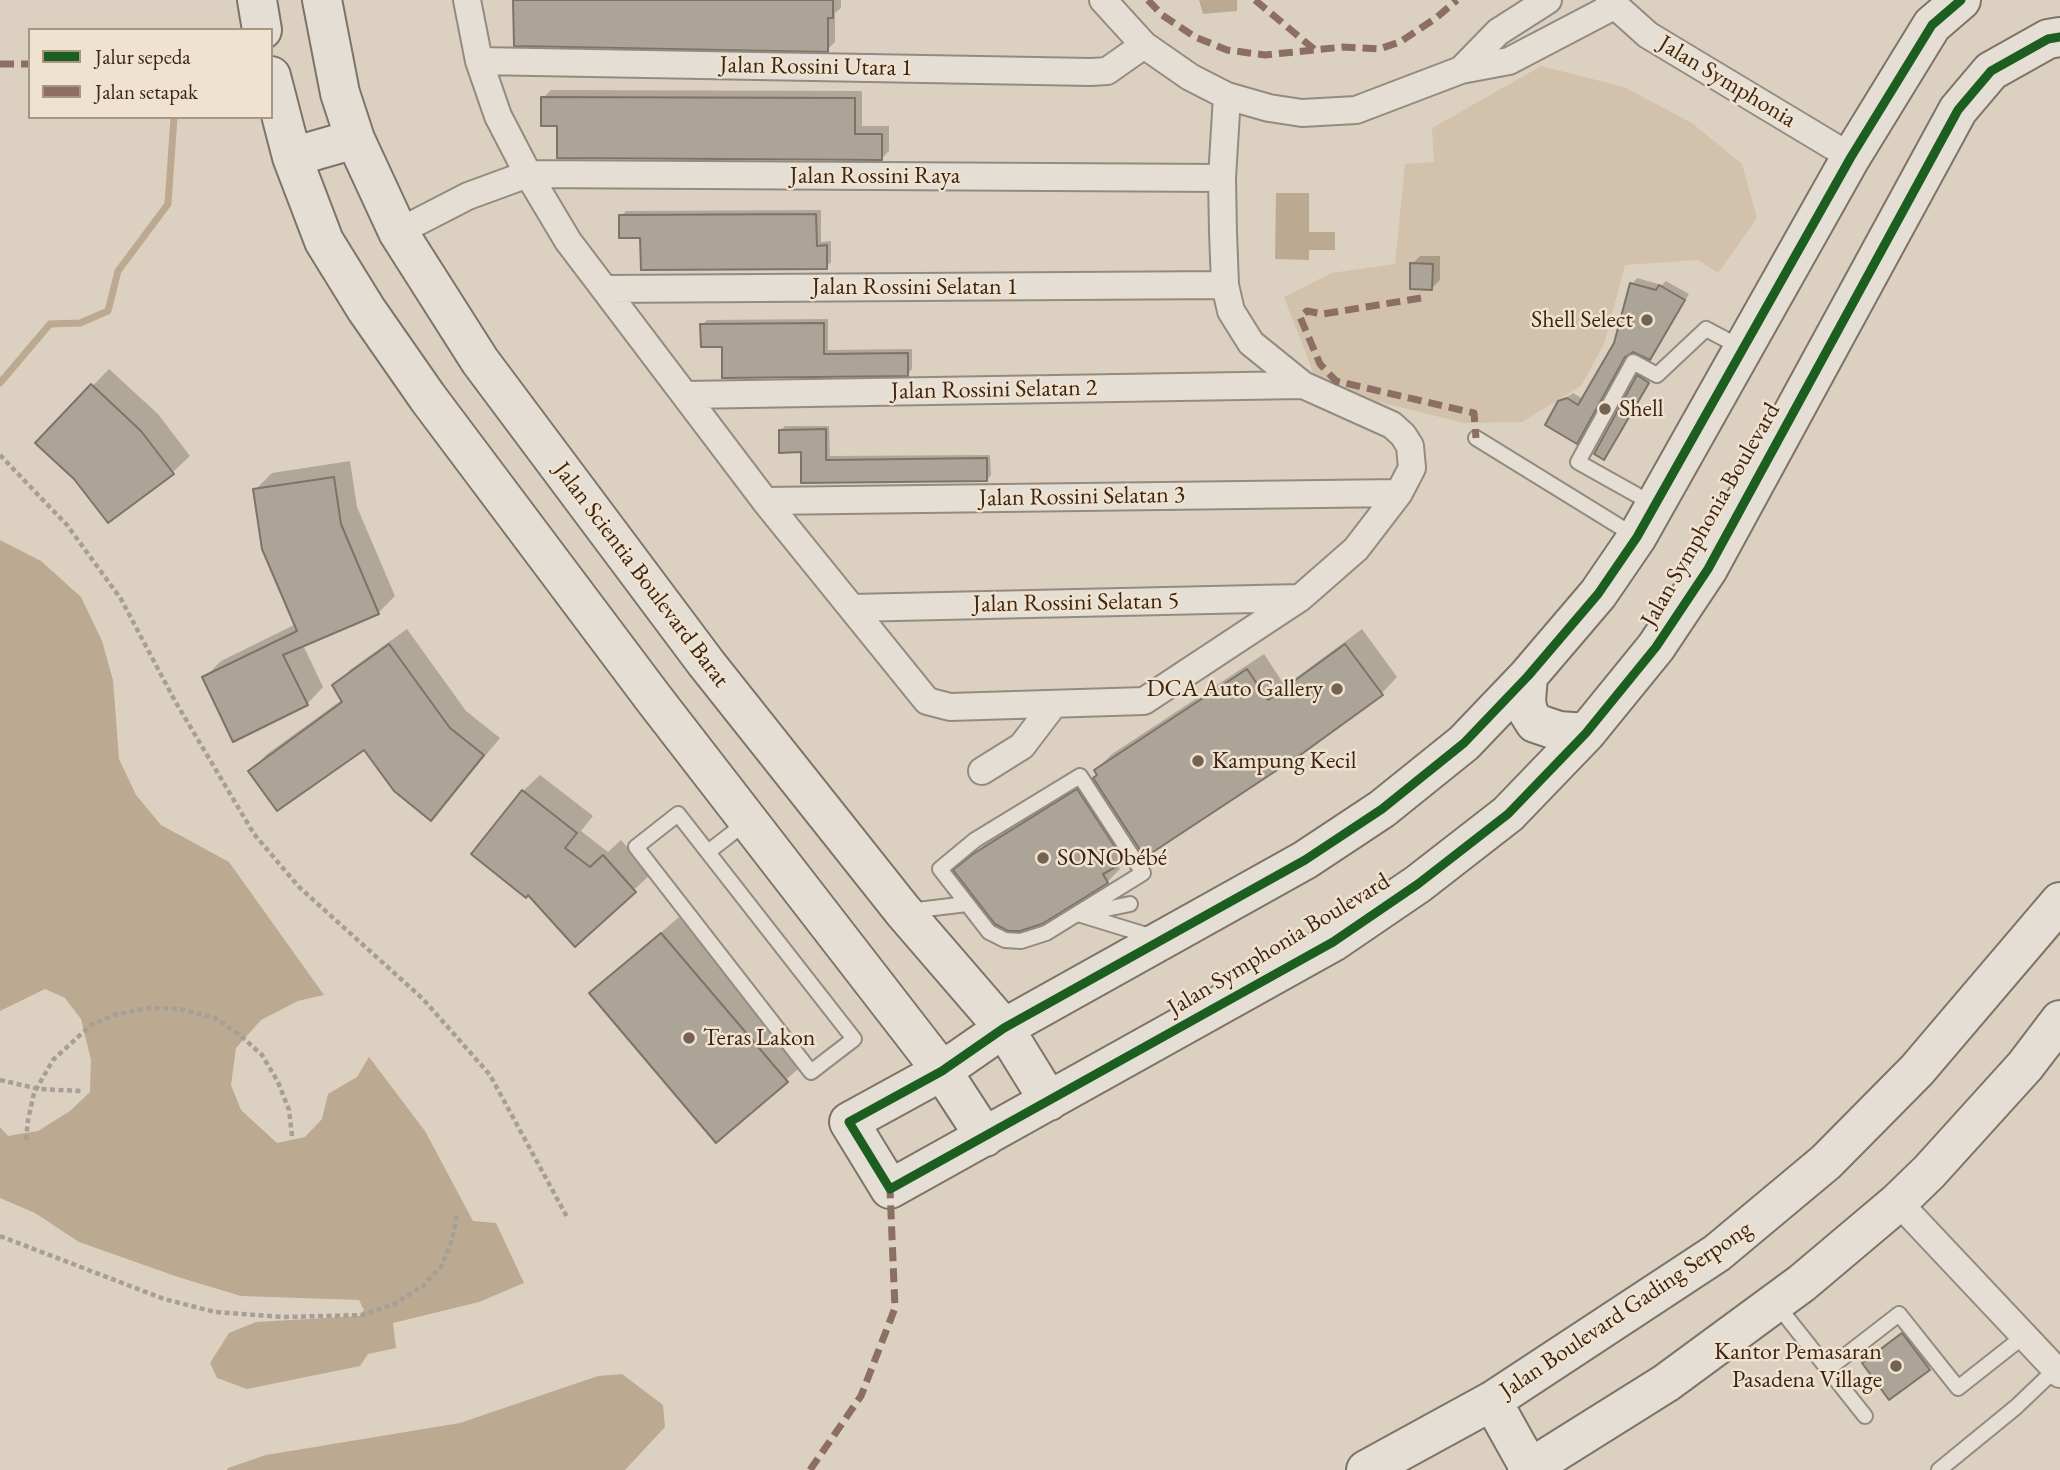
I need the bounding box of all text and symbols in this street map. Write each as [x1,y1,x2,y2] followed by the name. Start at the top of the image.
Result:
[28,28,273,119] legend
[1653,30,1801,134] street label: Jalan Symphonia
[95,43,191,70] text: Jalur sepeda
[719,51,913,83] street label: Jalan Rossini Utara 1
[95,78,198,105] text: Jalan setapak
[790,162,960,190] street label: Jalan Rossini Raya
[812,273,1018,301] street label: Jalan Rossini Selatan 1
[1531,306,1633,334] place label: Shell Select
[1639,312,1655,328] marker: Shell Select
[891,374,1097,406] street label: Jalan Rossini Selatan 2
[1619,395,1663,423] place label: Shell
[1635,398,1787,632] street label: Jalan Symphonia Boulevard
[1597,401,1613,417] marker: Shell
[547,457,735,693] street label: Jalan Scientia Boulevard Barat
[979,481,1185,513] street label: Jalan Rossini Selatan 3
[973,587,1179,619] street label: Jalan Rossini Selatan 5
[1147,675,1323,703] place label: DCA Auto Gallery
[1329,681,1345,697] marker: DCA Auto Gallery
[1212,747,1356,775] place label: Kampung Kecil
[1190,753,1206,769] marker: Kampung Kecil
[1057,844,1167,872] place label: SONObébé
[1035,850,1051,866] marker: SONObébé
[1163,867,1395,1023] street label: Jalan Symphonia Boulevard
[703,1024,815,1052] place label: Teras Lakon
[681,1030,697,1046] marker: Teras Lakon
[1494,1215,1758,1405] street label: Jalan Boulevard Gading Serpong
[1714,1338,1882,1394] place label: Kantor Pemasaran Pasadena Village
[1888,1358,1904,1374] marker: Kantor Pemasaran Pasadena Village

